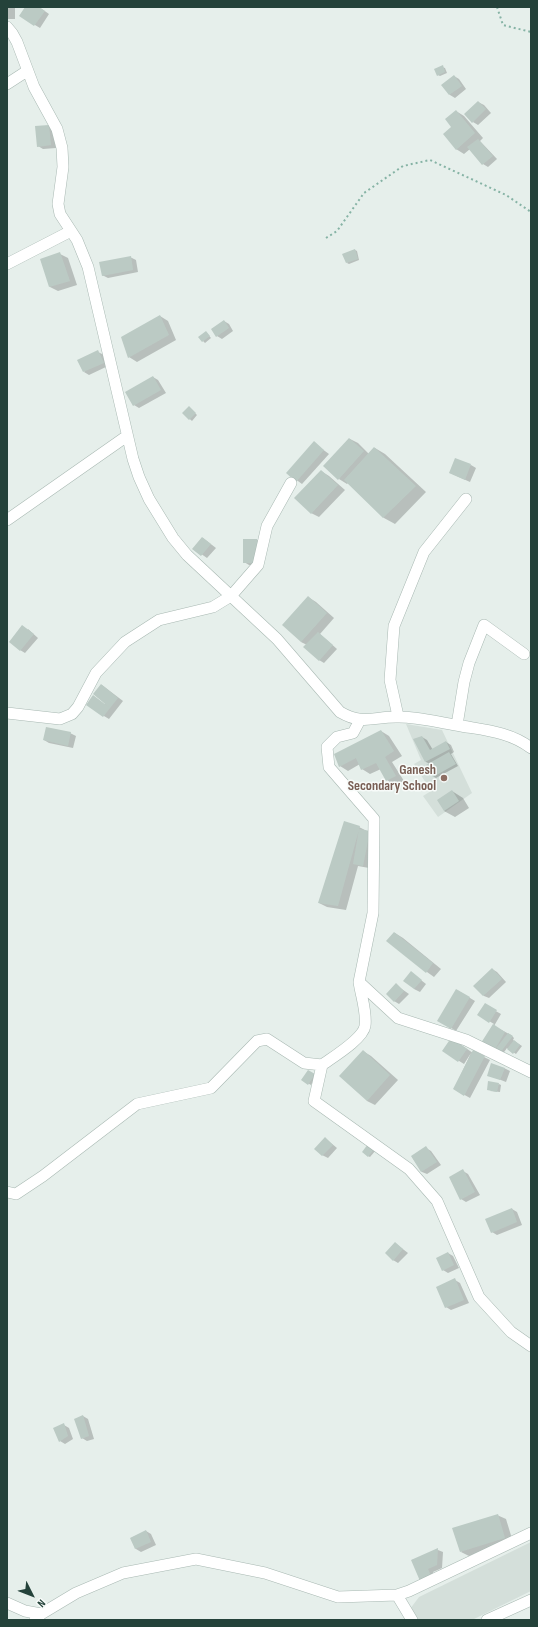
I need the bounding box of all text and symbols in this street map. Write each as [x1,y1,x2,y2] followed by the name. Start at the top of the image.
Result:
[348,762,436,794] place label: Ganesh Secondary School
[439,773,449,783] marker: Ganesh Secondary School
[12,1575,52,1615] north arrow
[34,1597,48,1610] text: N

